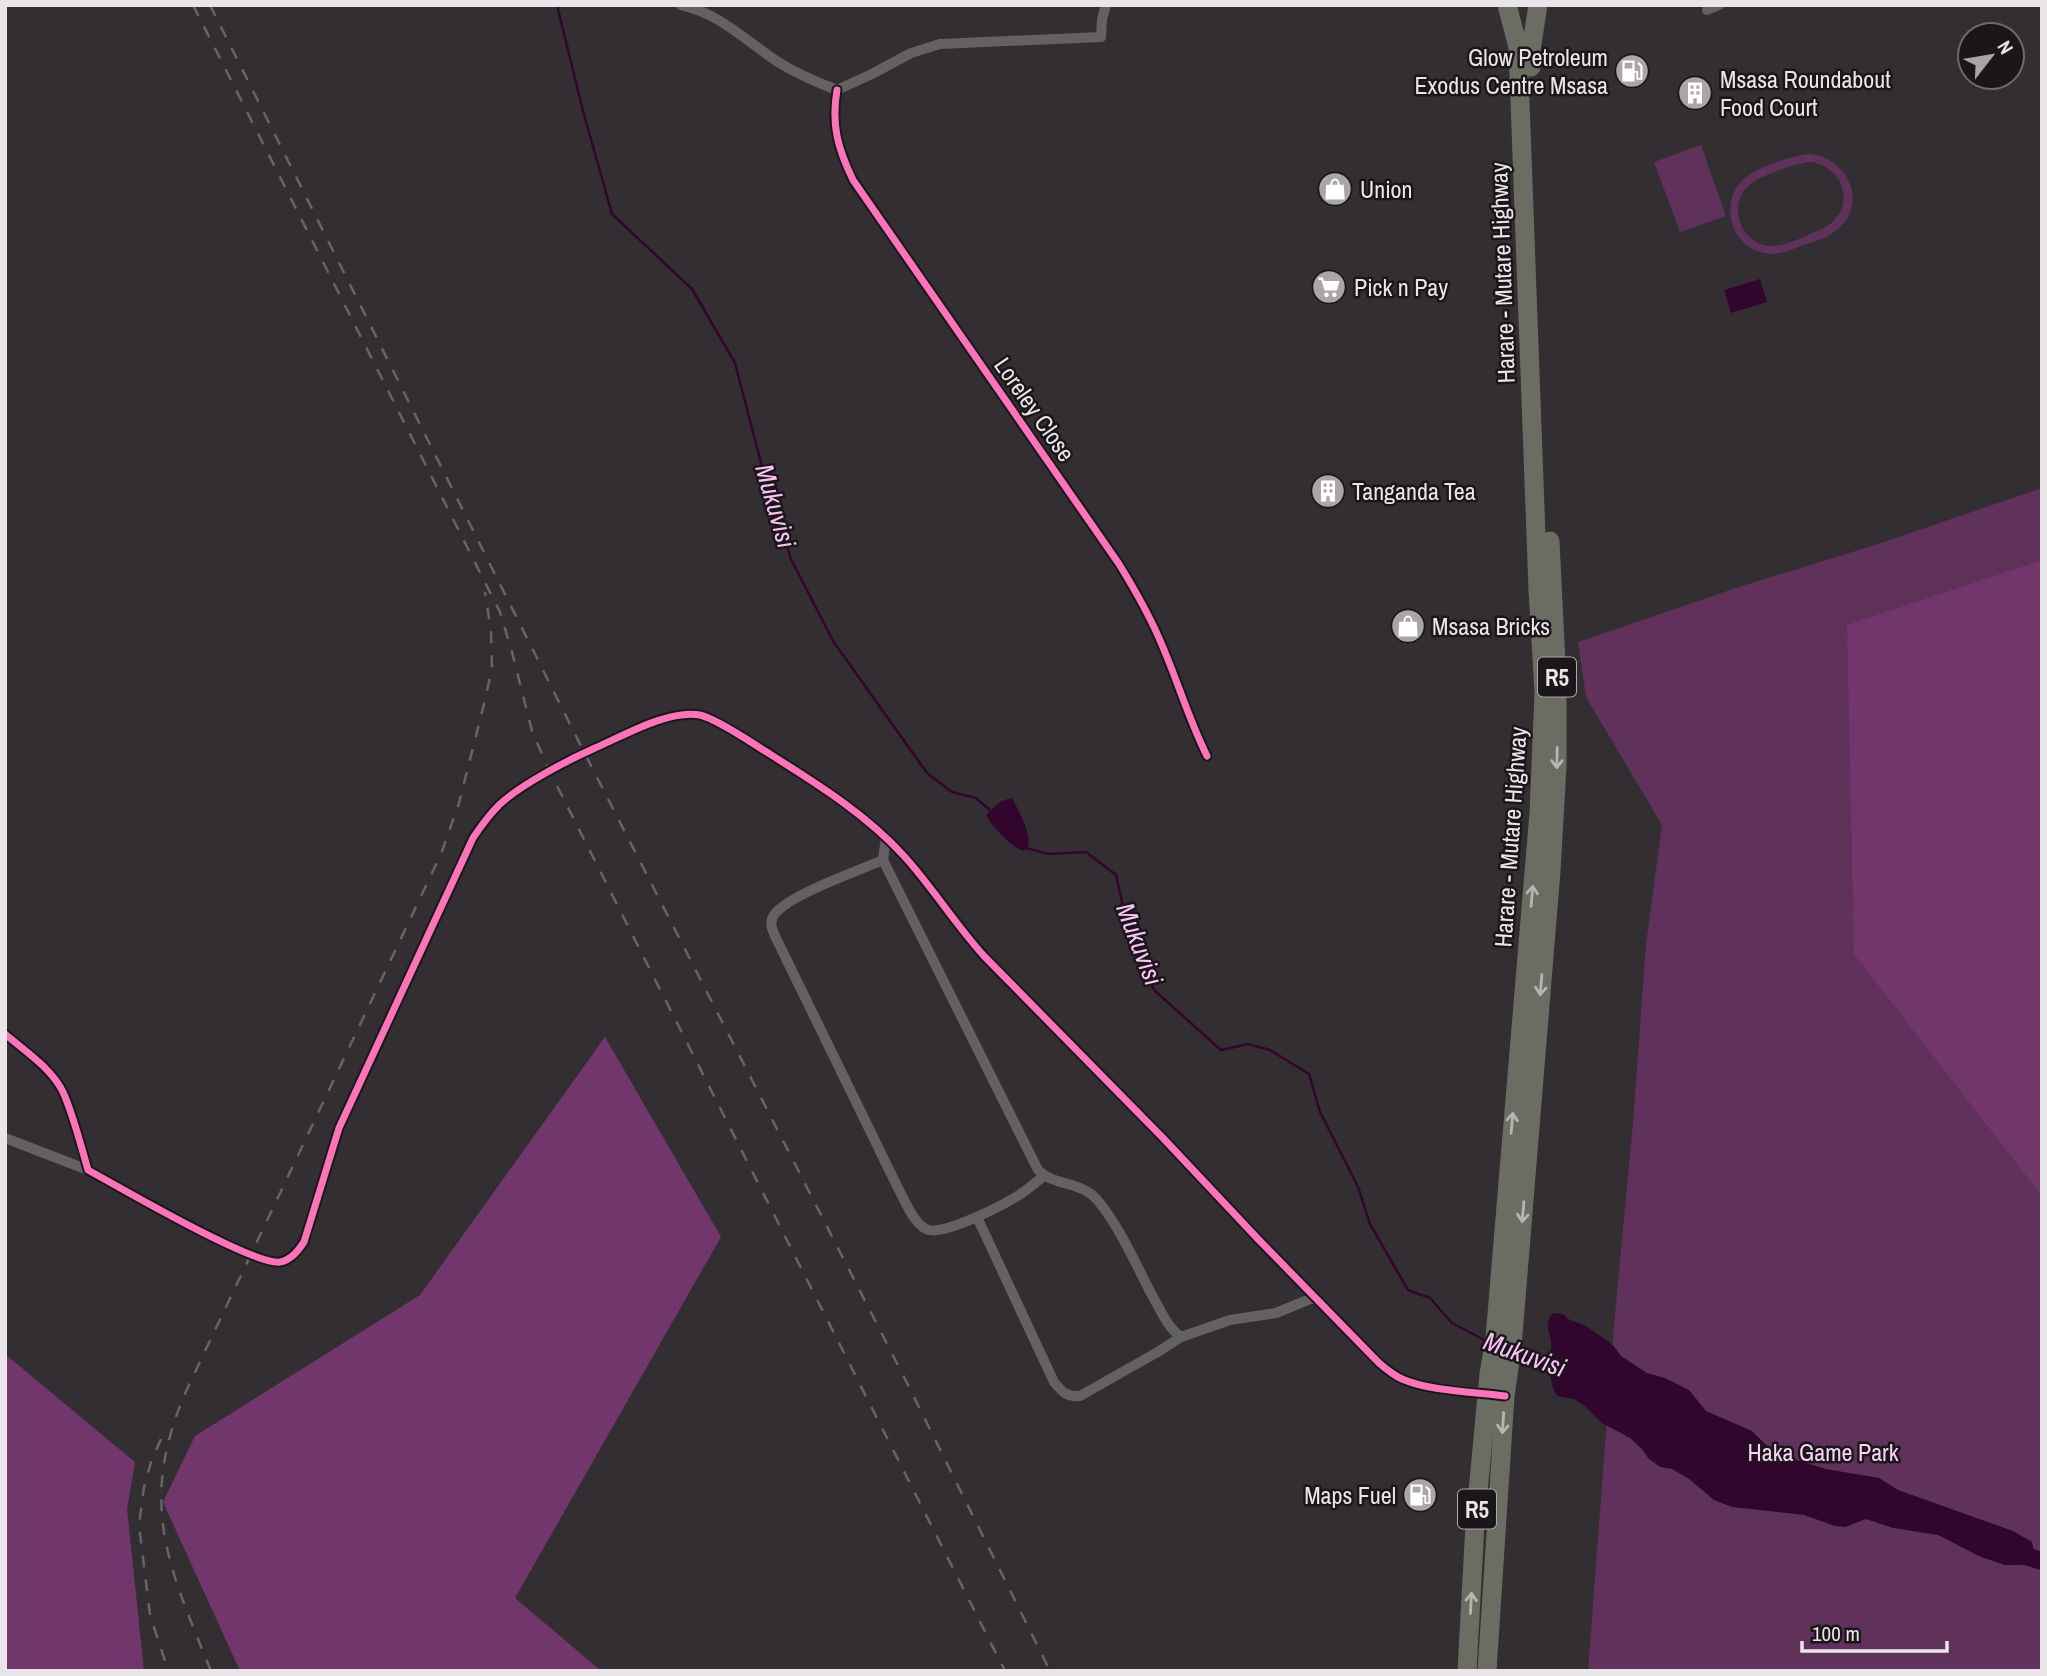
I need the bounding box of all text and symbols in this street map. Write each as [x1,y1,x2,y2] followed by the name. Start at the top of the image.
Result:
[1956,21,2026,91] north arrow
[1992,36,2020,59] text: N
[1414,41,1608,101] place label: Glow Petroleum Exodus Centre Msasa
[1613,52,1651,90] fuel station icon: Glow Petroleum Exodus Centre Msasa
[1720,63,1891,123] place label: Msasa Roundabout Food Court
[1676,74,1714,112] building icon: Msasa Roundabout Food Court
[1482,162,1522,384] street label: Harare - Mutare Highway
[1316,170,1354,208] shop icon: Union
[1360,173,1413,205] place label: Union
[1310,268,1348,306] supermarket icon: Pick n Pay
[1354,271,1448,303] place label: Pick n Pay
[987,351,1083,467] street label: Loreley Close
[747,460,805,552] water label: Mukuvisi
[1309,472,1347,510] building icon: Tanganda Tea
[1352,475,1476,507] place label: Tanganda Tea
[1389,607,1427,645] shop icon: Msasa Bricks
[1432,610,1550,642] place label: Msasa Bricks
[1538,657,1576,696] road number: R5
[1486,726,1534,948] street label: Harare - Mutare Highway
[1550,747,1564,770] one-way arrow
[1526,886,1539,908] one-way arrow
[1108,898,1172,990] water label: Mukuvisi
[1534,973,1547,996] one-way arrow
[1506,1112,1519,1135] one-way arrow
[1516,1200,1529,1223] one-way arrow
[1479,1323,1571,1385] water label: Mukuvisi
[1496,1411,1509,1434] one-way arrow
[1748,1436,1899,1468] park label: Haka Game Park
[1401,1476,1439,1514] fuel station icon: Maps Fuel
[1304,1479,1396,1511] place label: Maps Fuel
[1458,1490,1496,1528] road number: R5
[1465,1591,1478,1614] one-way arrow
[1802,1610,1947,1654] scale bar
[1812,1619,1860,1648] text: 100 m

